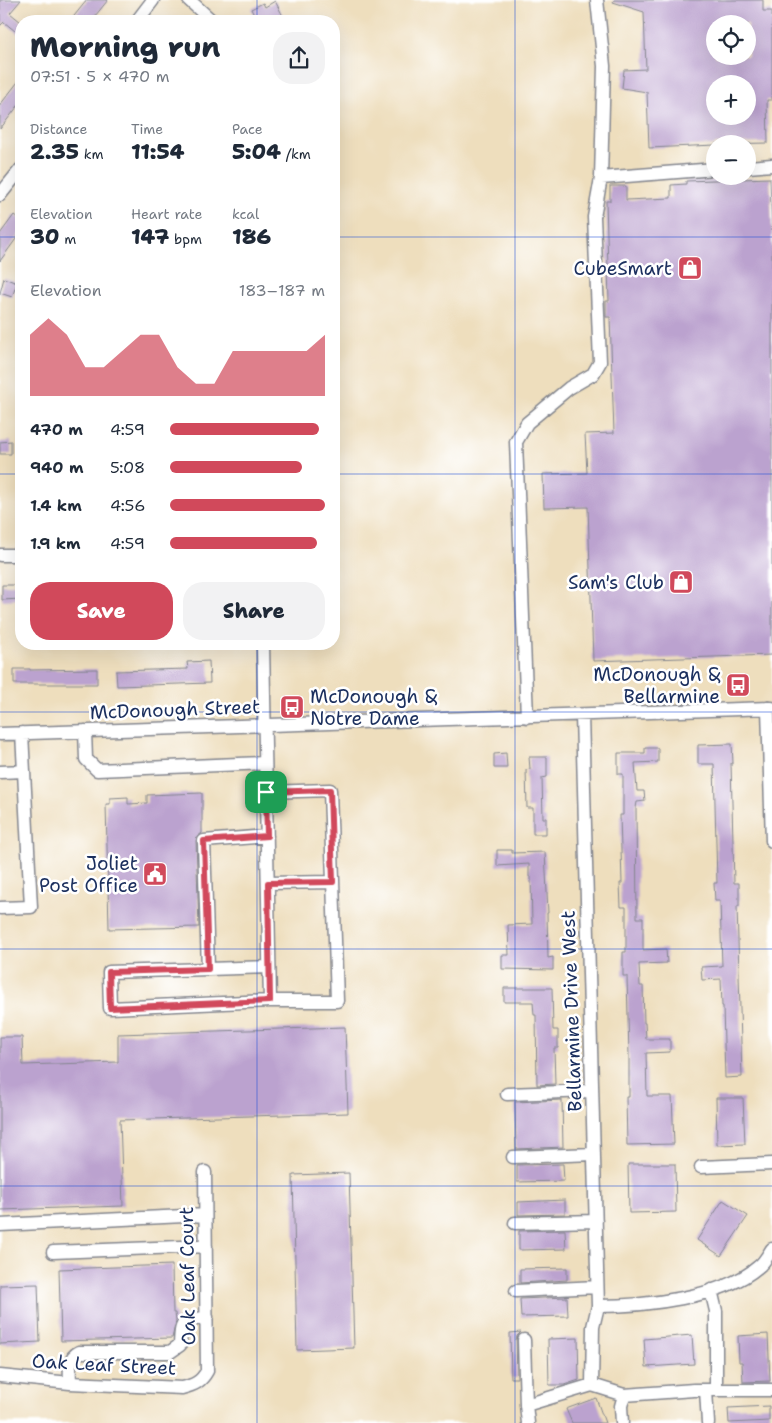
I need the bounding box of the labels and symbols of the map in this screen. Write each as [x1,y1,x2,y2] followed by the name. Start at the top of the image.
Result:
[677,255,703,281] shop icon: CubeSmart
[574,256,672,281] place label: CubeSmart
[668,569,694,595] shop icon: Sam's Club
[568,570,664,595] place label: Sam's Club
[593,662,721,709] place label: McDonough & Bellarmine
[725,672,751,698] bus stop icon: McDonough & Bellarmine
[310,684,438,731] place label: McDonough & Notre Dame
[89,694,261,725] street label: McDonough Street
[279,694,305,720] bus stop icon: McDonough & Notre Dame
[245,771,287,813] pin
[39,851,138,898] place label: Joliet Post Office
[142,861,168,887] public building icon: Joliet Post Office
[555,910,588,1112] street label: Bellarmine Drive West
[174,1206,201,1346] street label: Oak Leaf Court
[31,1348,177,1381] street label: Oak Leaf Street

